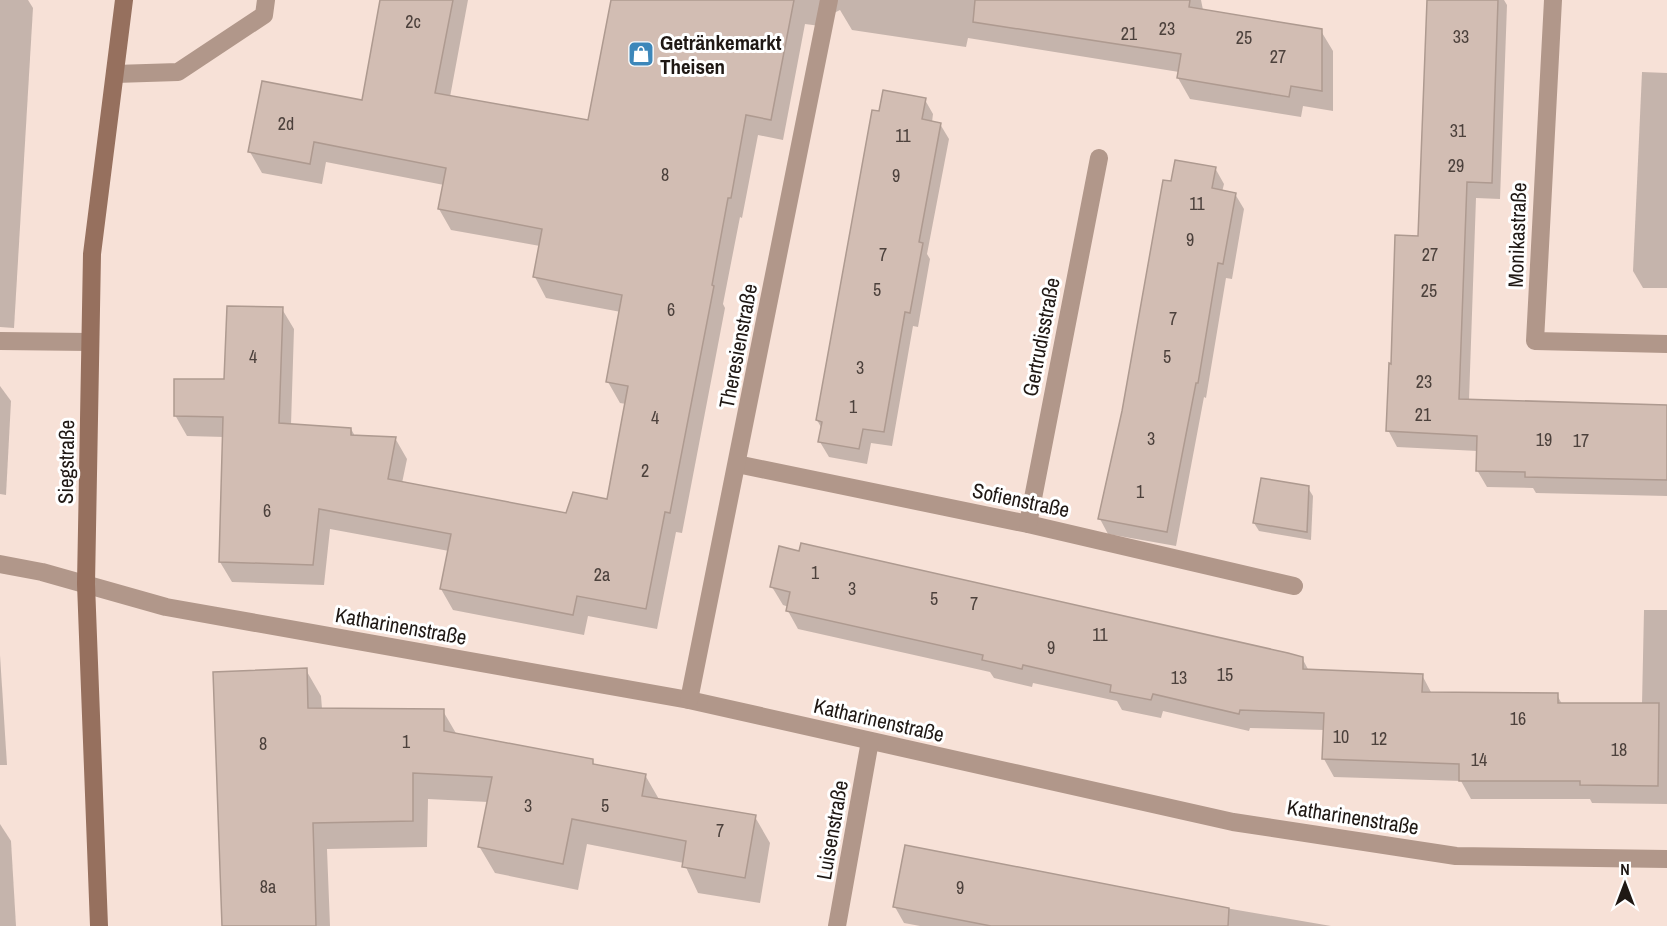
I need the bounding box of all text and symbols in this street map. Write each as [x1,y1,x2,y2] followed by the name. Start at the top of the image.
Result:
[405,9,421,34] house number: 2c
[1159,16,1175,41] house number: 23
[1121,21,1138,46] house number: 21
[1453,24,1469,49] house number: 33
[1236,25,1252,50] house number: 25
[660,28,782,81] place label: Getränkemarkt Theisen
[626,39,656,69] shop icon: Getränkemarkt Theisen
[1270,44,1286,69] house number: 27
[278,111,294,136] house number: 2d
[1450,118,1467,143] house number: 31
[895,123,911,148] house number: 11
[1448,153,1464,178] house number: 29
[661,162,669,187] house number: 8
[892,163,900,188] house number: 9
[1501,182,1533,288] street label: Monikastraße
[1189,191,1205,216] house number: 11
[1186,227,1194,252] house number: 9
[879,242,887,267] house number: 7
[1422,242,1438,267] house number: 27
[1015,275,1067,399] street label: Gertrudisstraße
[873,277,881,302] house number: 5
[1421,278,1437,303] house number: 25
[712,281,764,411] street label: Theresienstraße
[667,297,675,322] house number: 6
[1169,306,1177,331] house number: 7
[249,344,257,369] house number: 4
[1163,344,1171,369] house number: 5
[856,355,864,380] house number: 3
[1416,369,1432,394] house number: 23
[849,394,858,419] house number: 1
[1415,402,1432,427] house number: 21
[651,405,659,430] house number: 4
[51,420,81,504] street label: Siegstraße
[1147,426,1155,451] house number: 3
[1536,427,1552,452] house number: 19
[1573,428,1589,453] house number: 17
[641,458,649,483] house number: 2
[970,476,1072,524] street label: Sofienstraße
[1136,479,1145,504] house number: 1
[263,498,271,523] house number: 6
[811,560,820,585] house number: 1
[594,562,610,587] house number: 2a
[848,576,856,601] house number: 3
[930,586,938,611] house number: 5
[970,591,978,616] house number: 7
[333,600,469,652] street label: Katharinenstraße
[1092,622,1108,647] house number: 11
[1047,635,1055,660] house number: 9
[1217,662,1233,687] house number: 15
[1171,665,1187,690] house number: 13
[811,691,947,749] street label: Katharinenstraße
[1510,706,1526,731] house number: 16
[1333,724,1349,749] house number: 10
[1371,726,1387,751] house number: 12
[402,729,411,754] house number: 1
[259,731,267,756] house number: 8
[1611,737,1627,762] house number: 18
[1471,747,1487,772] house number: 14
[809,778,855,882] street label: Luisenstraße
[1285,792,1421,842] street label: Katharinenstraße
[524,793,532,818] house number: 3
[601,793,609,818] house number: 5
[716,818,724,843] house number: 7
[1595,854,1655,914] north arrow
[1620,858,1630,880] text: N
[260,874,276,899] house number: 8a
[956,875,964,900] house number: 9

